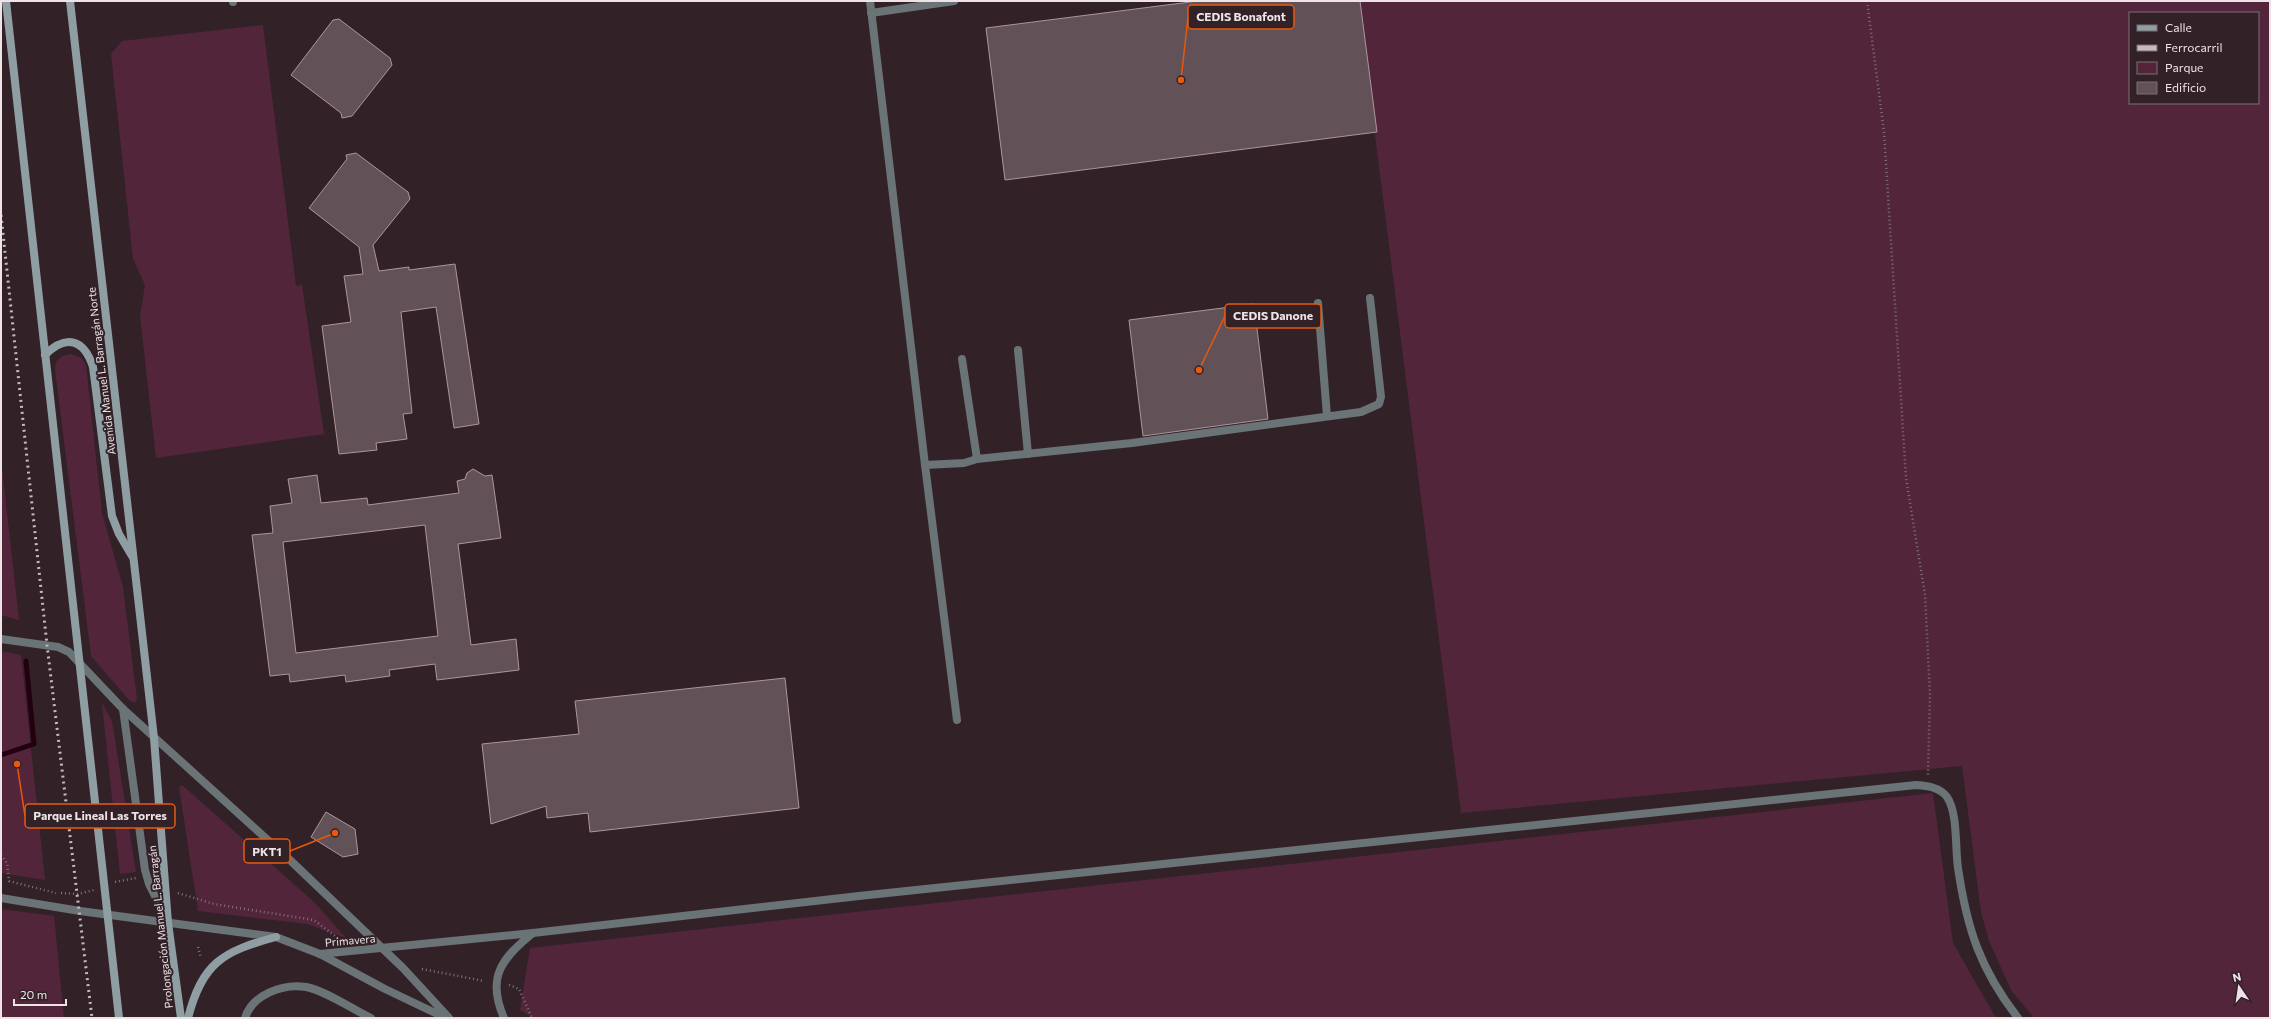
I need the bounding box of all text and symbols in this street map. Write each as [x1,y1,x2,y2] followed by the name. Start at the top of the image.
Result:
[1188,5,1294,29] callout: CEDIS Bonafont
[1196,9,1286,23] text: CEDIS Bonafont
[2129,12,2259,104] legend
[2165,20,2192,34] text: Calle
[2165,40,2222,54] text: Ferrocarril
[2165,60,2203,74] text: Parque
[2165,80,2206,94] text: Edificio
[84,286,118,456] street label: Avenida Manuel L. Barragán Norte
[1225,304,1321,328] callout: CEDIS Danone
[1233,308,1313,322] text: CEDIS Danone
[25,804,175,828] callout: Parque Lineal Las Torres
[33,808,167,822] text: Parque Lineal Las Torres
[244,839,290,863] callout: PKT1
[252,844,282,858] text: PKT1
[145,845,175,1009] street label: Prolongación Manuel L. Barragán
[324,931,376,949] street label: Primavera
[2219,967,2259,1007] north arrow
[2231,970,2242,984] text: N
[14,981,66,1007] scale bar
[20,987,47,1001] text: 20 m

